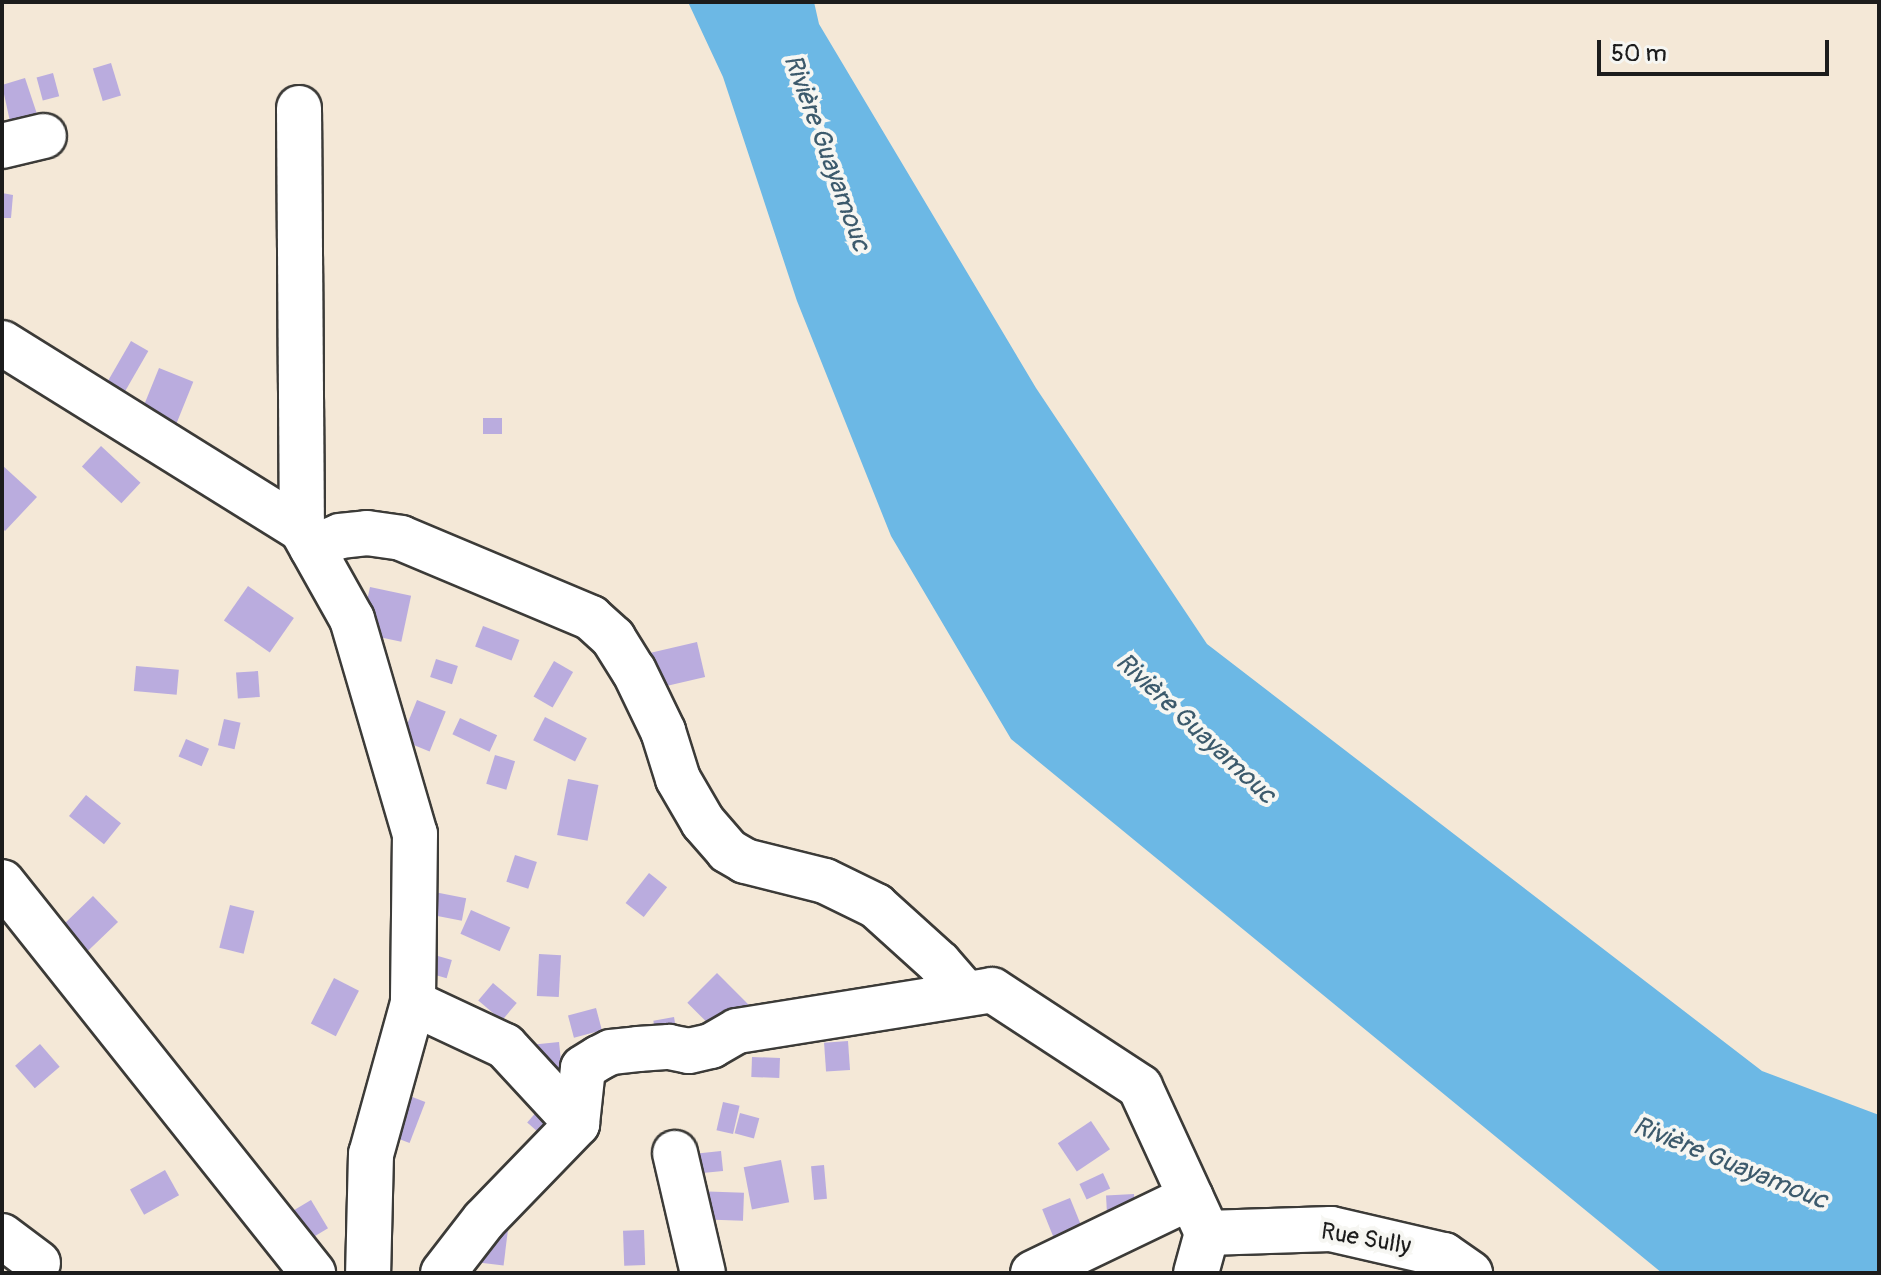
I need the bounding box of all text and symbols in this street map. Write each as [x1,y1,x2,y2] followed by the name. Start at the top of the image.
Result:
[1601,24,1833,74] scale bar
[1611,39,1667,68] text: 50 m
[776,50,876,256] water label: Rivière Guayamouc
[1109,647,1281,811] water label: Rivière Guayamouc
[1628,1111,1832,1217] water label: Rivière Guayamouc
[1319,1217,1413,1261] street label: Rue Sully

